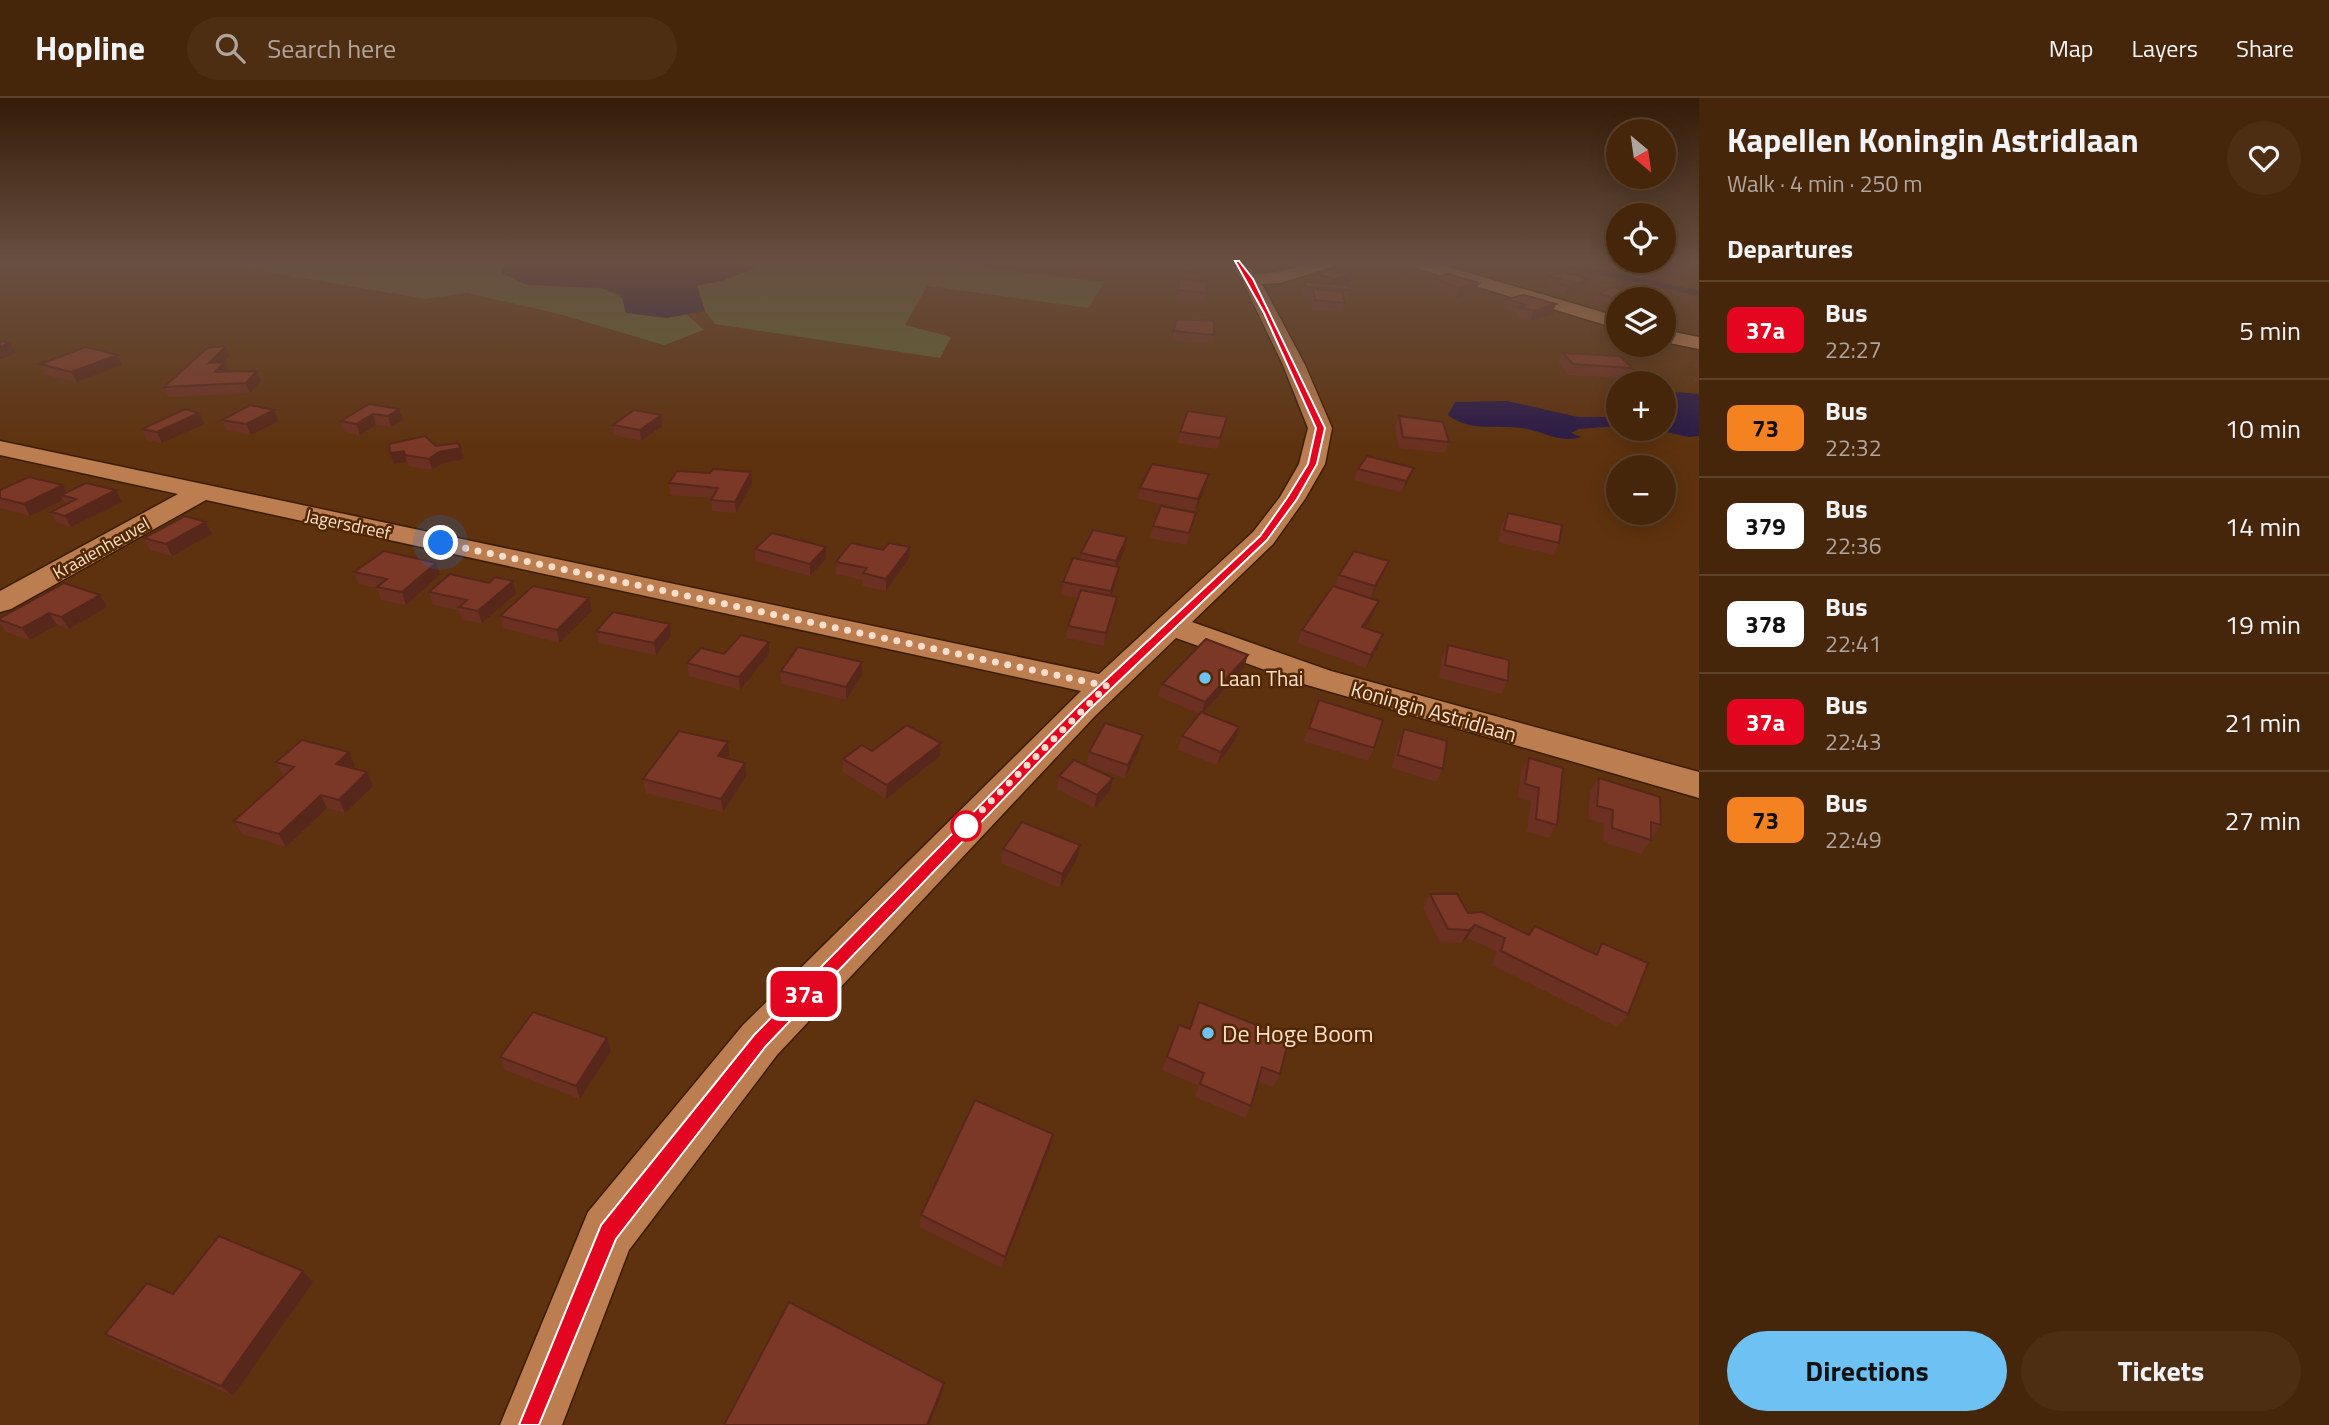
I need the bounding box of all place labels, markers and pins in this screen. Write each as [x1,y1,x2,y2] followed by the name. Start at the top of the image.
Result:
[1219,662,1303,694] place label: Laan Thai
[1197,670,1213,686] marker: Laan Thai
[951,811,981,841] unlabelled marker
[1222,1015,1374,1051] place label: De Hoge Boom
[1200,1025,1216,1041] marker: De Hoge Boom

